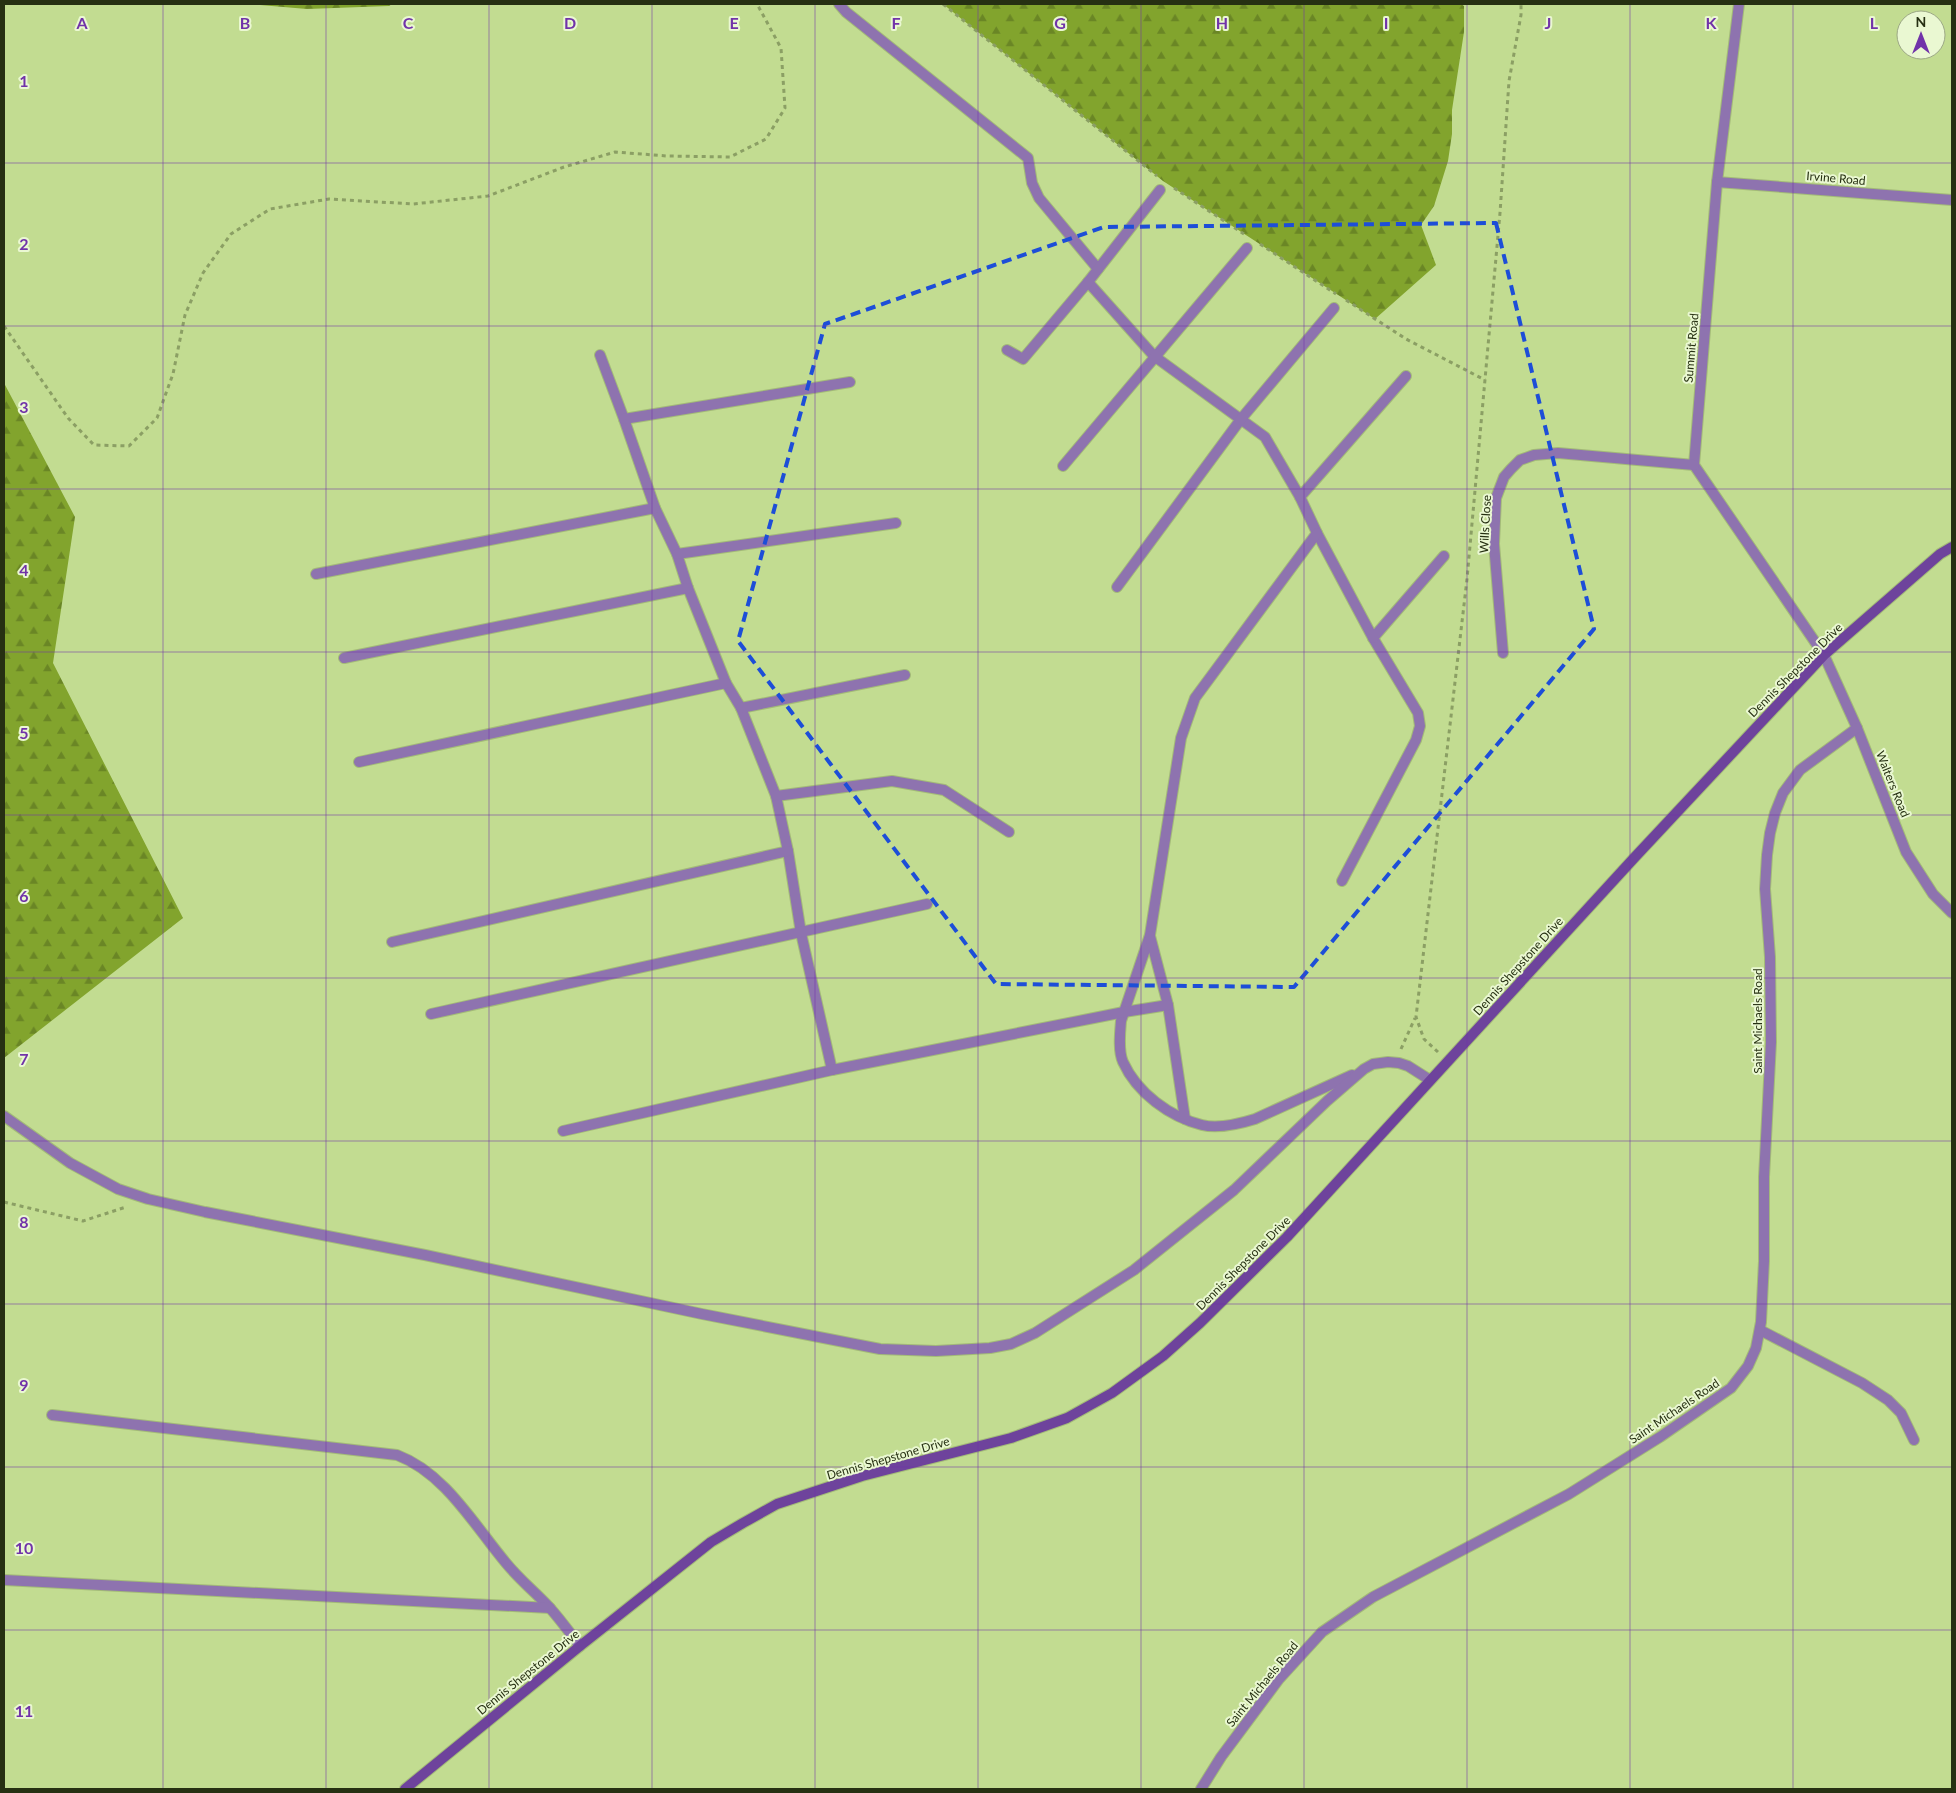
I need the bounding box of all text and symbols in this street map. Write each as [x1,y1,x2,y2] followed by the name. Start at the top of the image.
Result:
[1896,10,1946,60] north arrow
[75,13,88,32] text: A
[240,13,250,32] text: B
[403,13,414,32] text: C
[564,13,576,32] text: D
[729,13,739,32] text: E
[891,13,901,32] text: F
[1054,13,1066,32] text: G
[1216,13,1228,32] text: H
[1384,13,1388,32] text: I
[1545,13,1551,32] text: J
[1706,13,1718,32] text: K
[1870,13,1879,32] text: L
[1916,13,1926,30] text: N
[19,71,29,90] text: 1
[1806,168,1866,188] street label: Irvine Road
[19,234,29,253] text: 2
[1680,313,1702,383] street label: Summit Road
[19,397,29,416] text: 3
[1476,494,1494,554] street label: Wills Close
[19,560,29,579] text: 4
[1745,620,1845,720] street label: Dennis Shepstone Drive
[19,723,29,742] text: 5
[1873,749,1913,819] street label: Walters Road
[19,886,29,905] text: 6
[1470,914,1566,1018] street label: Dennis Shepstone Drive
[1750,968,1765,1074] street label: Saint Michaels Road
[19,1049,29,1068] text: 7
[19,1212,29,1231] text: 8
[1193,1213,1293,1313] street label: Dennis Shepstone Drive
[19,1375,29,1394] text: 9
[1626,1375,1722,1447] street label: Saint Michaels Road
[825,1433,951,1483] street label: Dennis Shepstone Drive
[15,1538,33,1557] text: 10
[474,1626,582,1718] street label: Dennis Shepstone Drive
[1223,1638,1301,1730] street label: Saint Michaels Road
[15,1701,33,1720] text: 11

